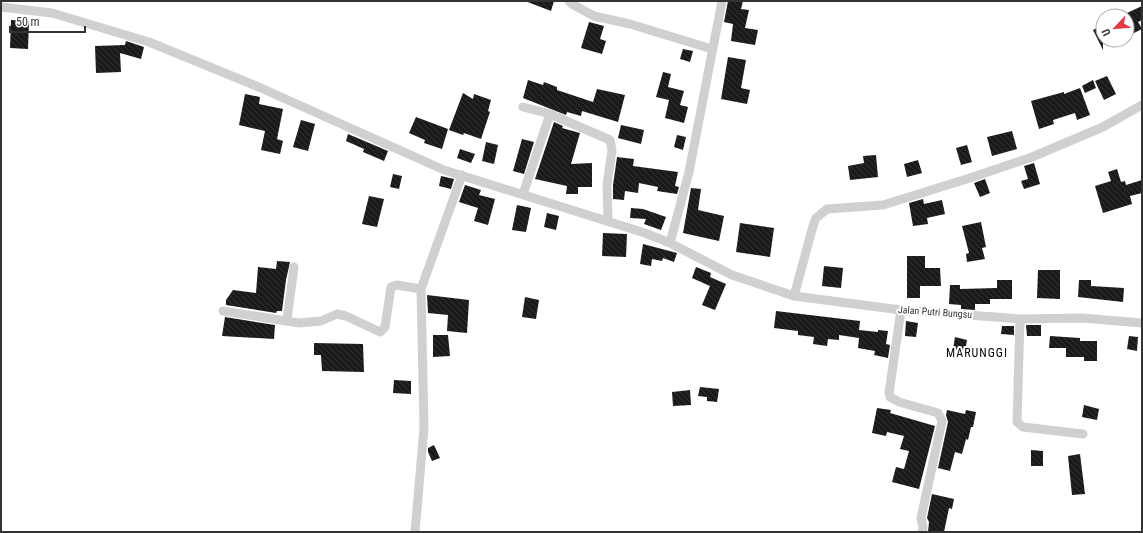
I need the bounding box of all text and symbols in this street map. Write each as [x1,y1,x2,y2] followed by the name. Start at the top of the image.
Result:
[10,8,85,34] scale bar
[1095,8,1135,48] north arrow
[16,15,40,29] text: 50 m
[1099,26,1114,38] text: U
[898,304,973,320] street label: Jalan Putri Bungsu
[946,346,1008,360] district label: MARUNGGI

